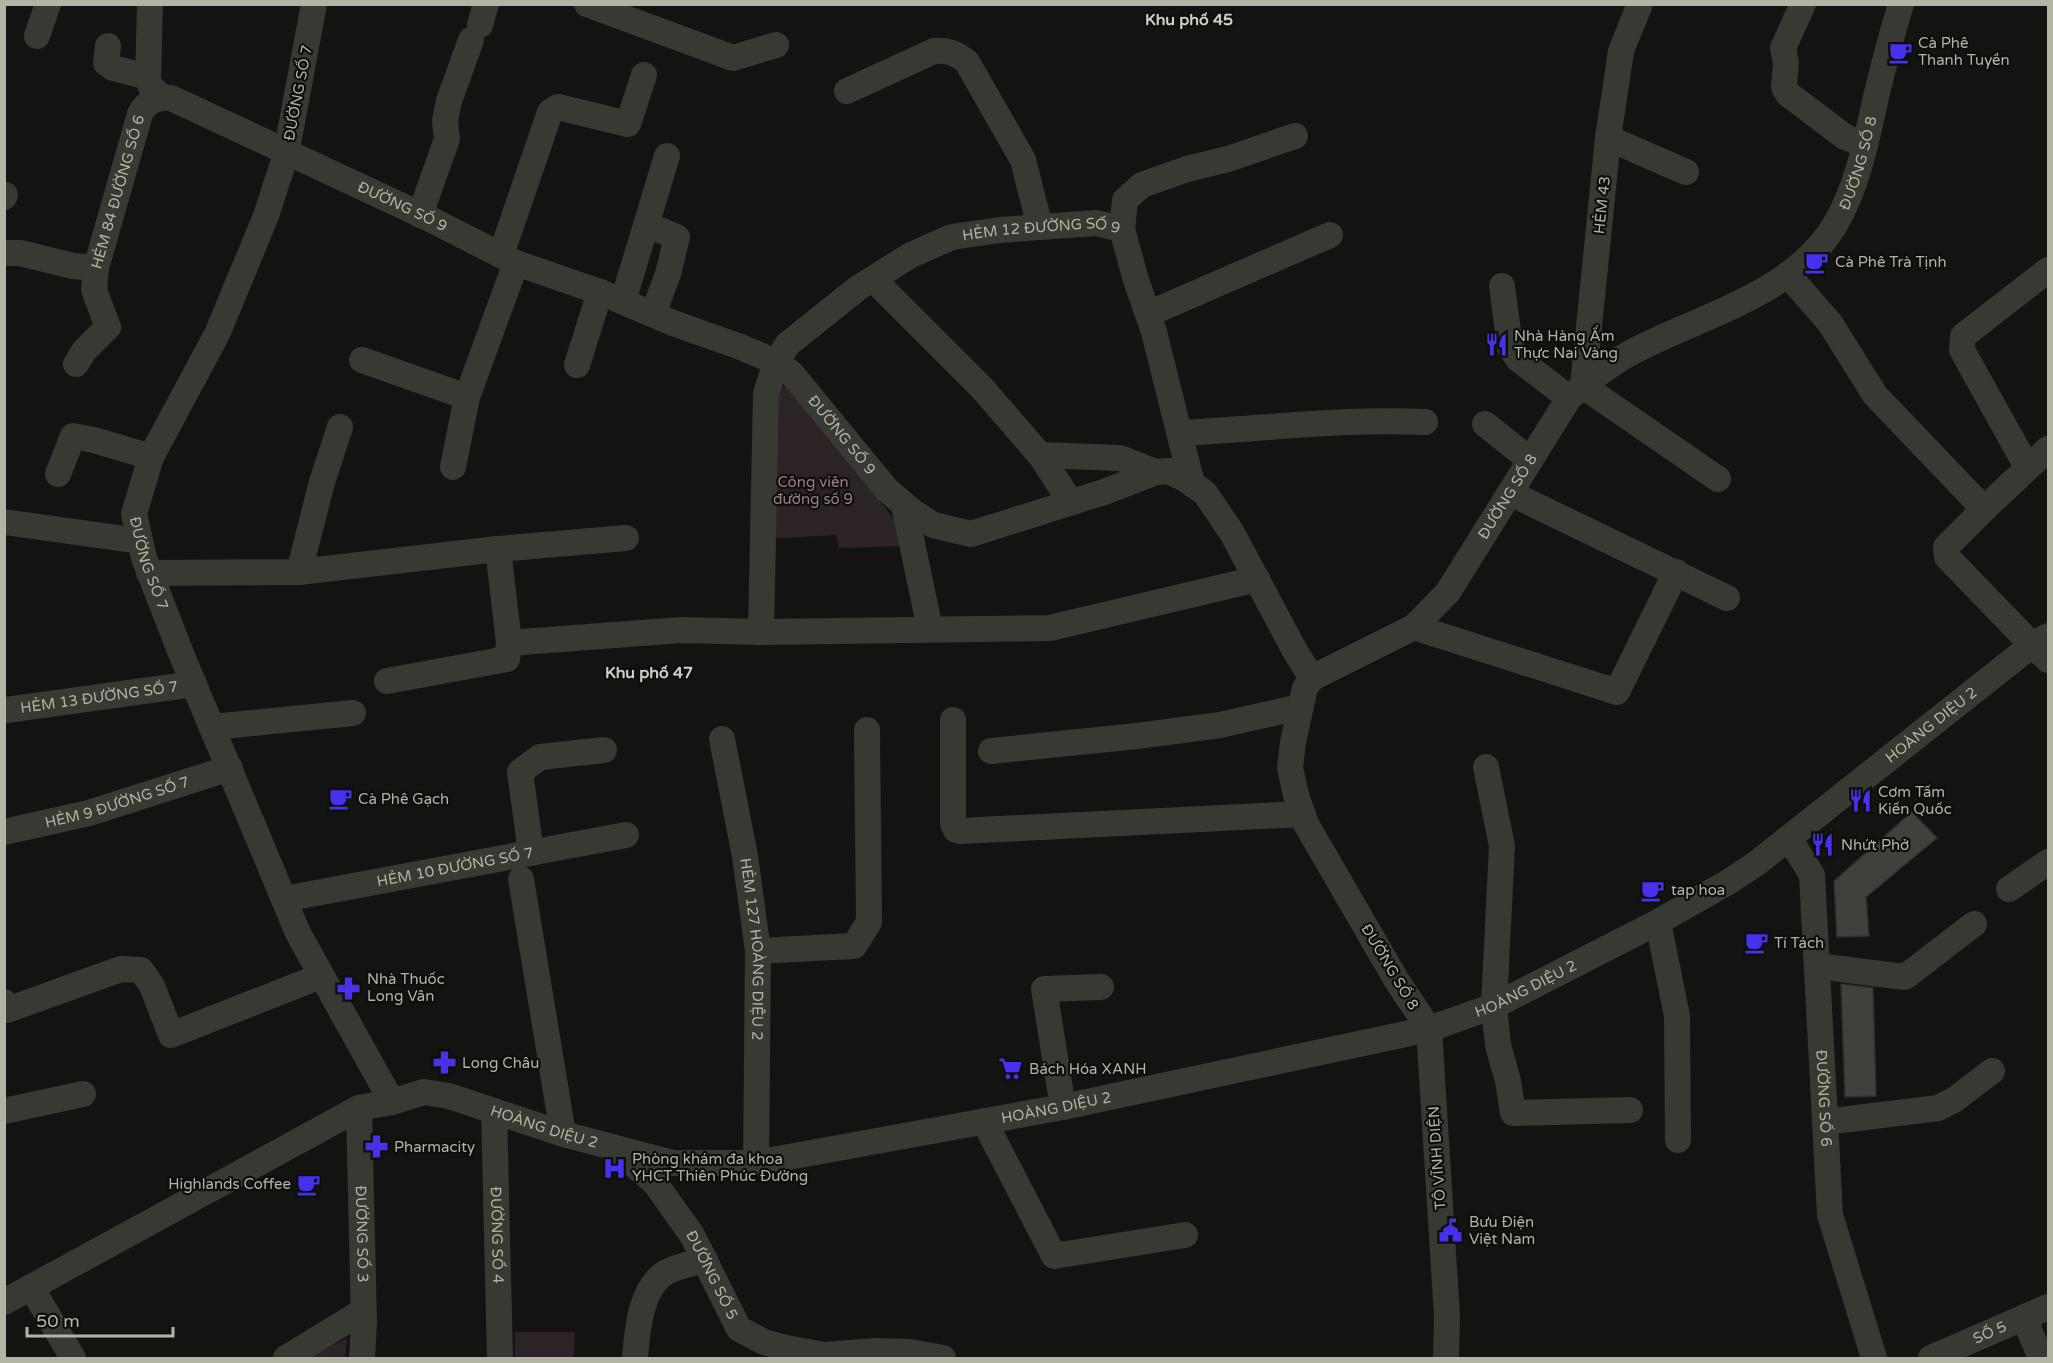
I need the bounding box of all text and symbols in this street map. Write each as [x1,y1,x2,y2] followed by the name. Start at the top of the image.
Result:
[1145,10,1233,30] district label: Khu phố 45
[1918,34,2010,69] place label: Cà Phê Thanh Tuyền
[1887,39,1913,65] cafe icon: Cà Phê Thanh Tuyền
[279,43,316,142] street label: ĐƯỜNG SỐ 7
[87,113,148,271] street label: HẺM 84 ĐƯỜNG SỐ 6
[1835,114,1881,213] street label: ĐƯỜNG SỐ 8
[1590,175,1614,235] street label: HẺM 43
[355,178,450,235] street label: ĐƯỜNG SỐ 9
[961,213,1122,244] street label: HẺM 12 ĐƯỜNG SỐ 9
[1804,249,1830,275] cafe icon: Cà Phê Trà Tịnh
[1835,253,1947,271] place label: Cà Phê Trà Tịnh
[1514,325,1618,362] place label: Nhà Hàng Ẩm Thực Nai Vàng
[1483,332,1509,358] restaurant icon: Nhà Hàng Ẩm Thực Nai Vàng
[804,392,880,478] street label: ĐƯỜNG SỐ 9
[1474,451,1541,543] street label: ĐƯỜNG SỐ 8
[773,473,853,508] park label: Công viên đường số 9
[126,515,172,612] street label: ĐƯỜNG SỐ 7
[605,663,693,683] district label: Khu phố 47
[19,677,179,717] street label: HẺM 13 ĐƯỜNG SỐ 7
[1882,683,1981,767] street label: HOÀNG DIỆU 2
[43,773,192,832] street label: HẺM 9 ĐƯỜNG SỐ 7
[1878,783,1952,818] place label: Cơm Tấm Kiến Quốc
[327,786,353,812] cafe icon: Cà Phê Gạch
[1847,788,1873,814] restaurant icon: Cơm Tấm Kiến Quốc
[358,790,449,808] place label: Cà Phê Gạch
[1810,832,1836,858] restaurant icon: Nhứt Phở
[1841,836,1909,854] place label: Nhứt Phở
[375,844,535,890] street label: HẺM 10 ĐƯỜNG SỐ 7
[736,857,767,1041] street label: HẺM 127 HOÀNG DIỆU 2
[1640,877,1666,903] cafe icon: tap hoa
[1671,881,1725,899] place label: tap hoa
[1357,920,1424,1013] street label: ĐƯỜNG SỐ 8
[1743,930,1769,956] cafe icon: Tí Tách
[1774,934,1824,952] place label: Tí Tách
[1472,956,1580,1021] street label: HOÀNG DIỆU 2
[367,970,445,1005] place label: Nhà Thuốc Long Vân
[336,975,362,1001] pharmacy icon: Nhà Thuốc Long Vân
[1812,1049,1836,1147] street label: ĐƯỜNG SỐ 6
[431,1050,457,1076] pharmacy icon: Long Châu
[462,1054,539,1072] place label: Long Châu
[998,1056,1024,1082] supermarket icon: Bách Hóa XANH
[1029,1060,1147,1078] place label: Bách Hóa XANH
[1000,1088,1113,1127] street label: HOÀNG DIỆU 2
[488,1101,600,1152] street label: HOÀNG DIỆU 2
[1424,1106,1450,1210] street label: TÔ VĨNH DIỆN
[363,1134,389,1160] pharmacy icon: Pharmacity
[394,1138,475,1156] place label: Pharmacity
[632,1150,808,1185] place label: Phòng khám đa khoa YHCT Thiên Phúc Đường
[601,1155,627,1181] hospital icon: Phòng khám đa khoa YHCT Thiên Phúc Đường
[296,1171,322,1197] cafe icon: Highlands Coffee
[168,1175,291,1193] place label: Highlands Coffee
[352,1185,373,1283] street label: ĐƯỜNG SỐ 3
[487,1186,508,1284] street label: ĐƯỜNG SỐ 4
[1469,1213,1535,1248] place label: Bưu Điện Việt Nam
[1438,1218,1464,1244] public building icon: Bưu Điện Việt Nam
[682,1228,742,1322] street label: ĐƯỜNG SỐ 5
[27,1300,172,1338] scale bar
[36,1310,80,1332] text: 50 m
[1970,1317,2009,1348] street label: SỐ 5

